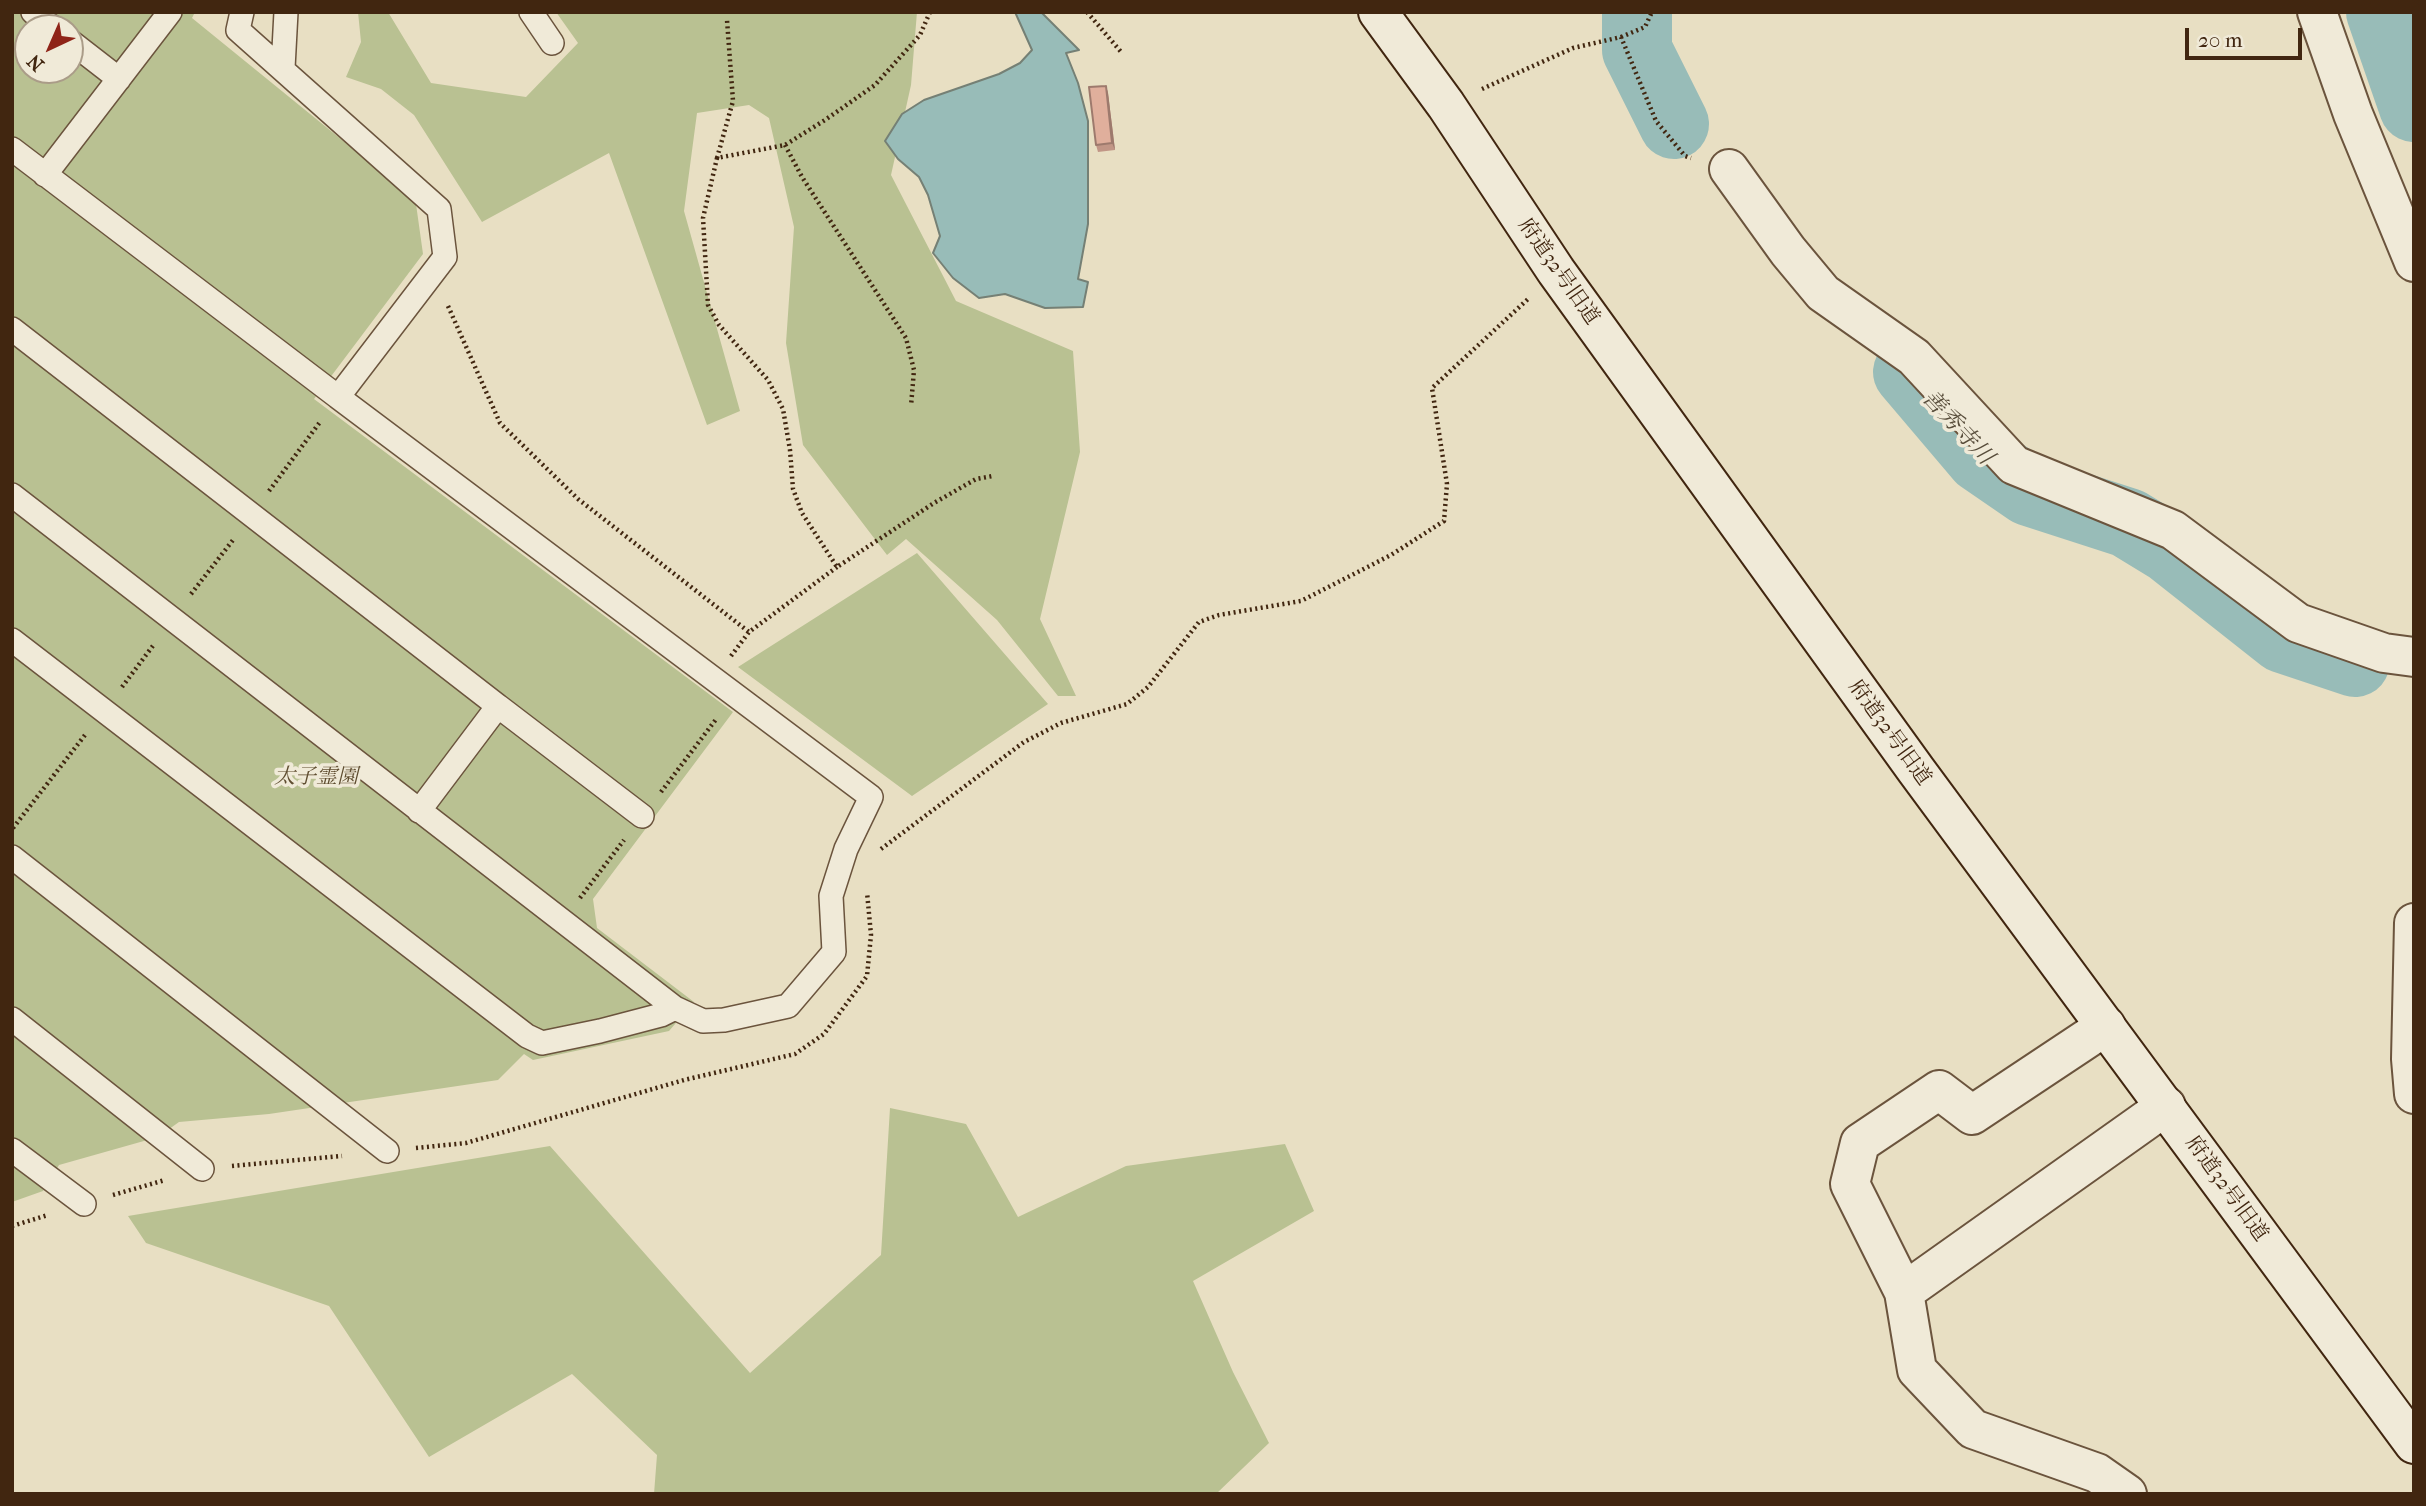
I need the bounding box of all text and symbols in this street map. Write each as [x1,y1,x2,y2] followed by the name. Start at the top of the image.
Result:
[14,14,84,84] north arrow
[2188,14,2305,58] scale bar
[2198,28,2242,52] text: 20 m
[23,50,49,76] text: N
[1512,214,1604,330] street label: 府道32号旧道
[1916,385,1998,471] water label: 善秀寺川
[1842,675,1936,791] street label: 府道32号旧道
[274,765,358,791] park label: 太子霊園
[2179,1131,2273,1247] street label: 府道32号旧道

